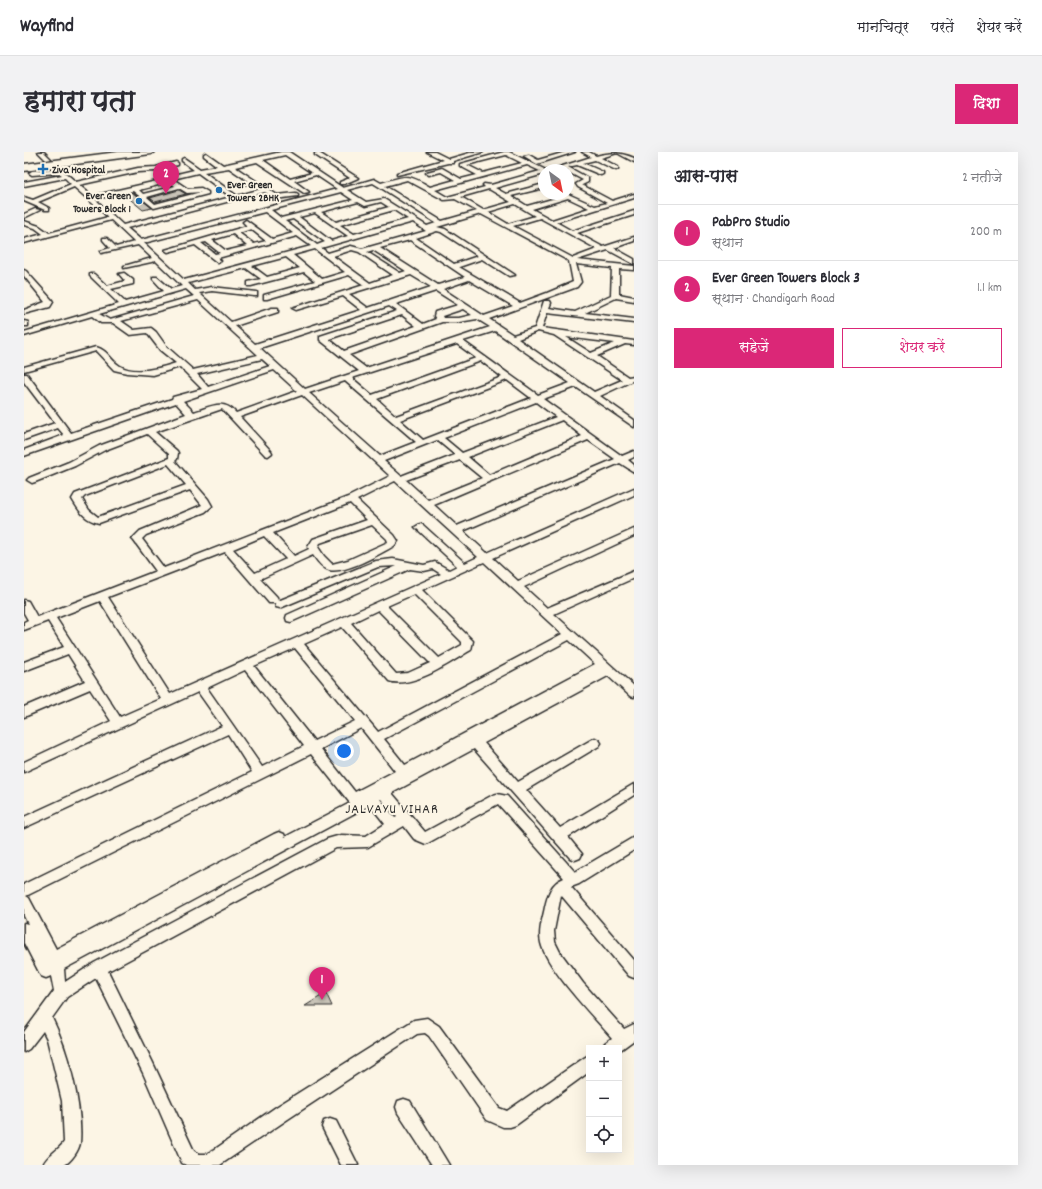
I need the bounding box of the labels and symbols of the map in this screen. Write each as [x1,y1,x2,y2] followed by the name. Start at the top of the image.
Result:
[153,161,179,194] pin: 2
[37,163,49,175] marker: Ziva Hospital
[52,163,106,179] place label: Ziva Hospital
[538,164,574,200] north arrow
[227,178,279,207] place label: Ever Green Towers 2BHK
[214,185,224,195] marker: Ever Green Towers 2BHK
[73,189,131,218] place label: Ever Green Towers Block 1
[134,196,144,206] marker: Ever Green Towers Block 1
[334,741,354,761] your location
[345,800,439,820] district label: JALVAYU VIHAR
[309,967,335,1000] pin: 1

